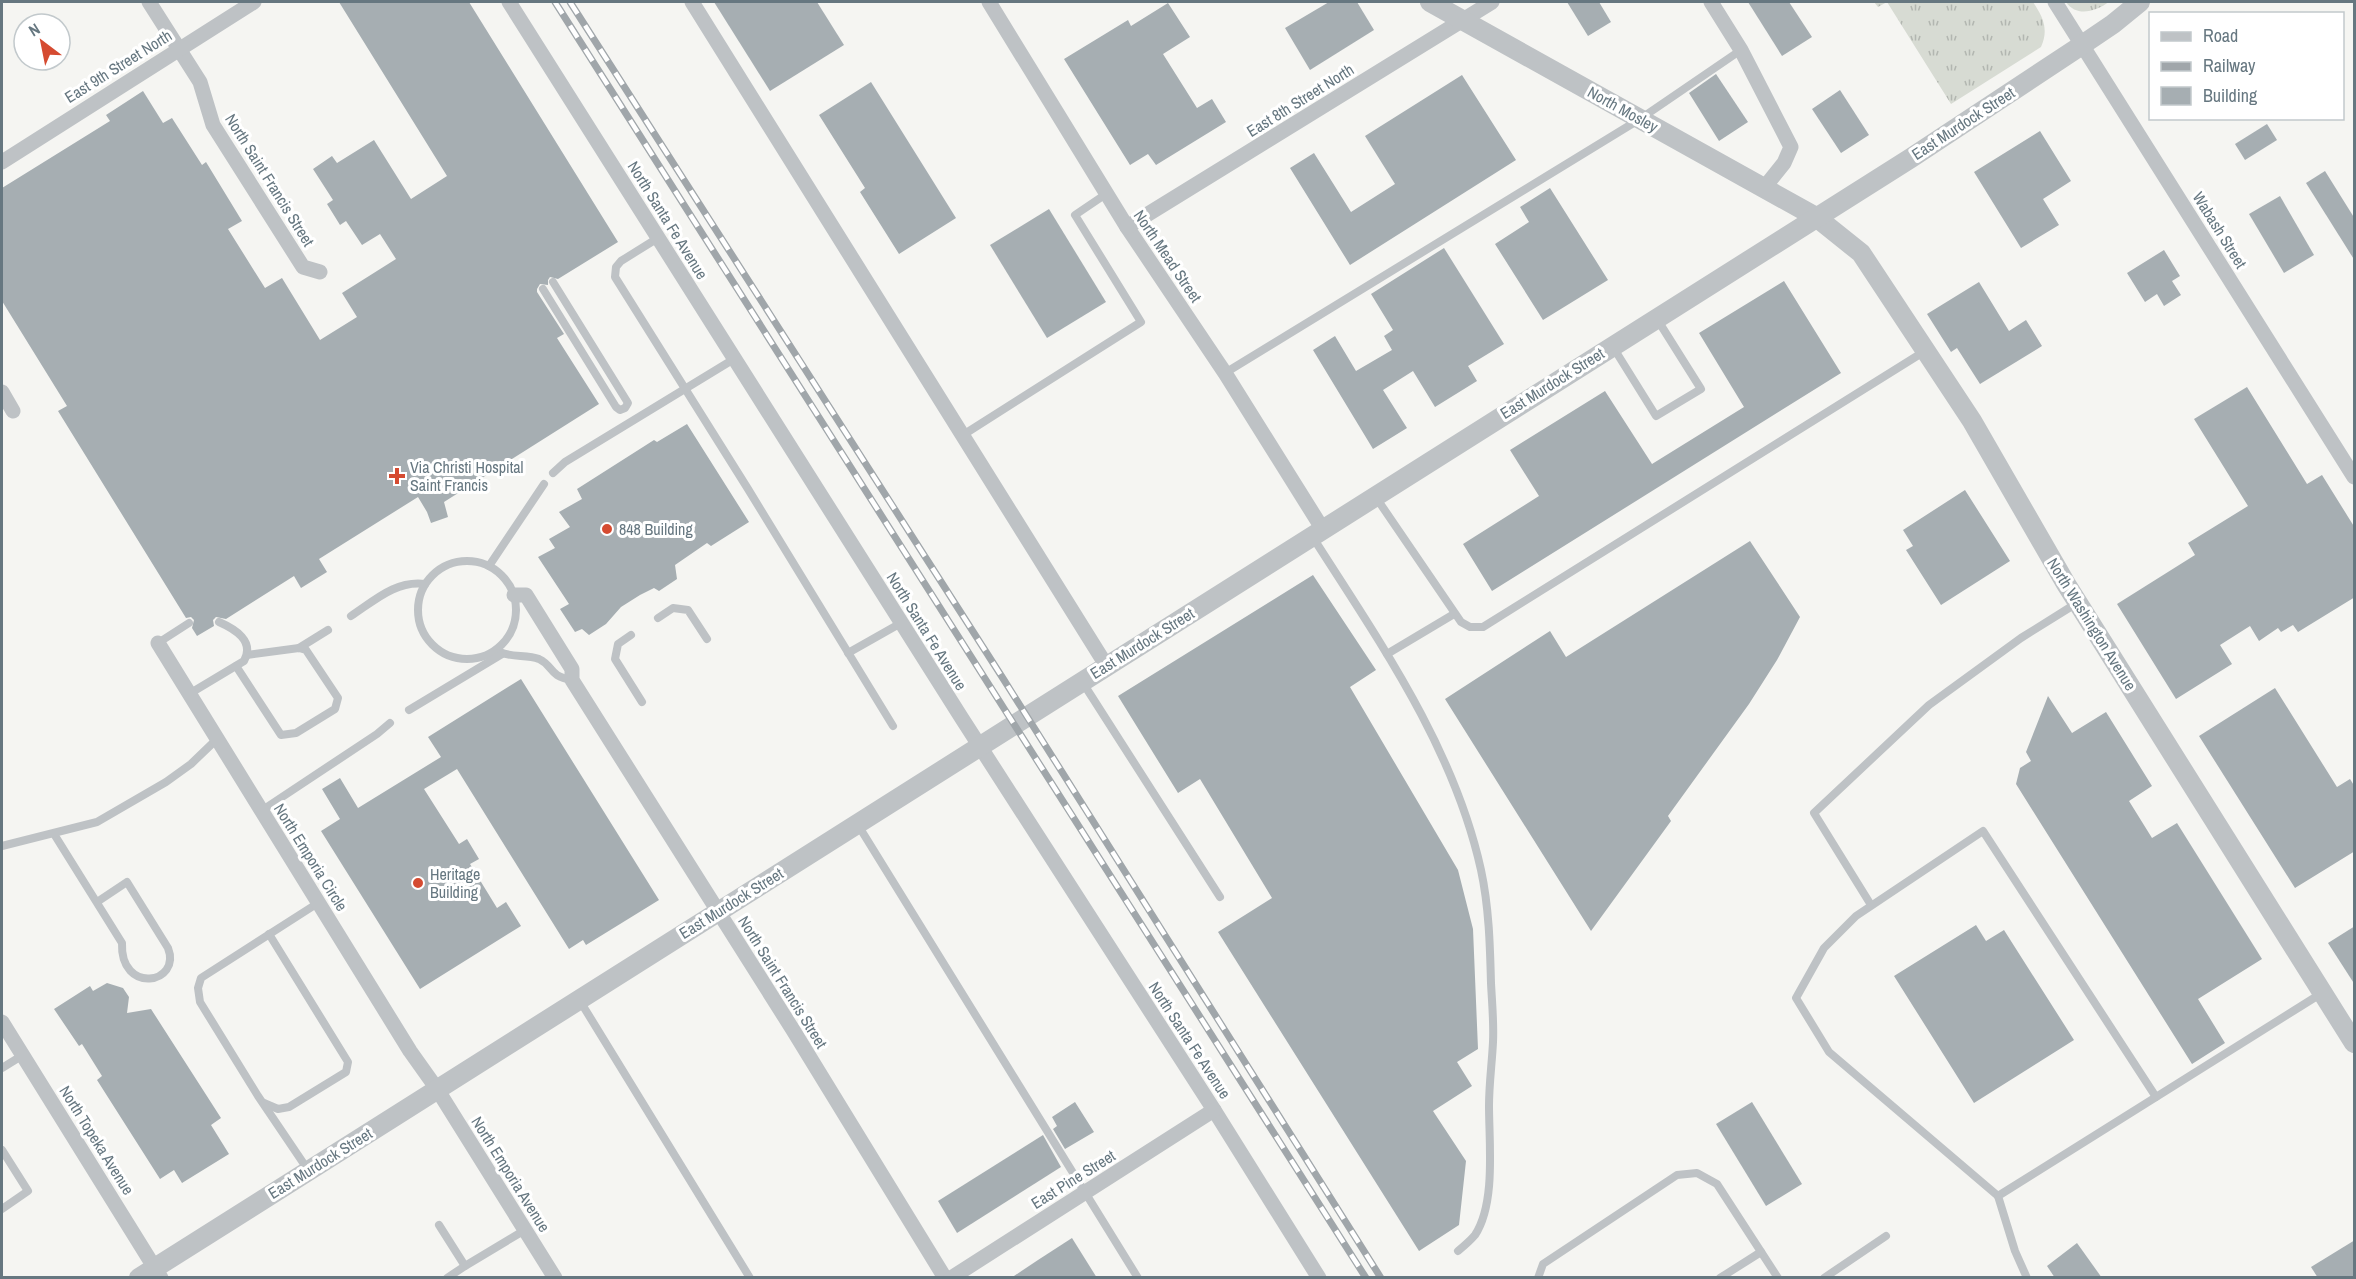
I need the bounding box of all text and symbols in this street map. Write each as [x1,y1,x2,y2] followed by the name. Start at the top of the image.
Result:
[12,12,72,72] north arrow
[2149,12,2344,120] legend
[24,17,44,41] text: N
[2203,23,2238,48] text: Road
[60,24,176,108] street label: East 9th Street North
[2203,53,2256,78] text: Railway
[1242,58,1358,142] street label: East 8th Street North
[1584,81,1663,138] street label: North Mosley
[1907,81,2019,165] street label: East Murdock Street
[2203,83,2258,108] text: Building
[220,110,320,251] street label: North Saint Francis Street
[623,157,713,283] street label: North Santa Fe Avenue
[2188,188,2252,273] street label: Wabash Street
[1129,205,1207,307] street label: North Mead Street
[1496,342,1609,424] street label: East Murdock Street
[410,456,524,496] place label: Via Christi Hospital Saint Francis
[388,467,406,485] marker: Via Christi Hospital Saint Francis
[619,518,693,540] place label: 848 Building
[600,522,614,536] marker: 848 Building
[2042,554,2142,694] street label: North Washington Avenue
[882,568,972,694] street label: North Santa Fe Avenue
[1086,602,1199,684] street label: East Murdock Street
[269,799,353,915] street label: North Emporia Circle
[675,862,788,944] street label: East Murdock Street
[430,863,480,903] place label: Heritage Building
[411,876,425,890] marker: Heritage Building
[733,912,833,1053] street label: North Saint Francis Street
[1144,977,1236,1103] street label: North Santa Fe Avenue
[55,1081,139,1199] street label: North Topeka Avenue
[467,1112,555,1236] street label: North Emporia Avenue
[264,1122,377,1204] street label: East Murdock Street
[1027,1144,1120,1214] street label: East Pine Street

